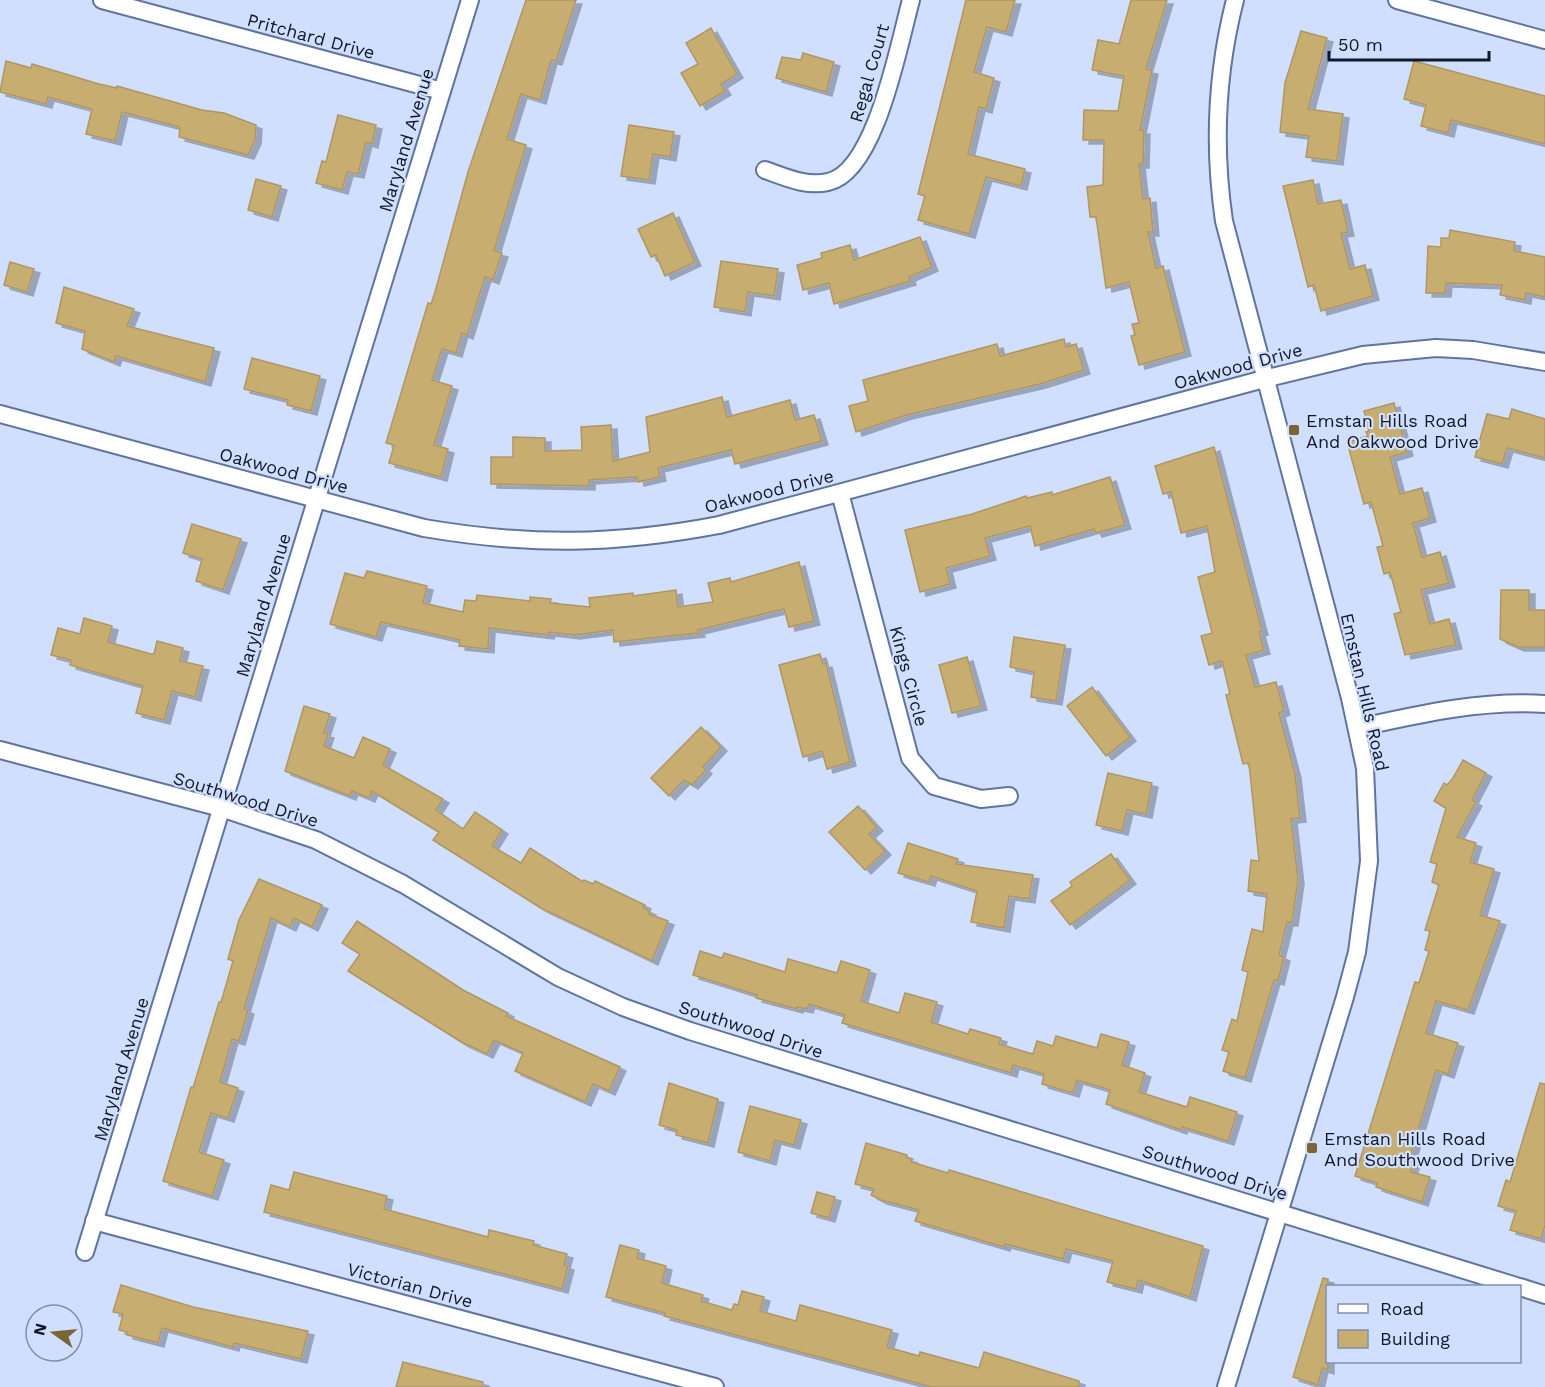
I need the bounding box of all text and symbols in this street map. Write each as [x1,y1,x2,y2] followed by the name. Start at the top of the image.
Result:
[245,9,377,63] street label: Pritchard Drive
[845,21,893,125] street label: Regal Court
[1329,24,1490,62] scale bar
[1338,34,1383,55] text: 50 m
[374,66,438,214] street label: Maryland Avenue
[1171,339,1305,393] street label: Oakwood Drive
[1306,410,1479,452] place label: Emstan Hills Road And Oakwood Drive
[1287,423,1301,437] marker: Emstan Hills Road And Oakwood Drive
[217,443,351,497] street label: Oakwood Drive
[702,465,836,517] street label: Oakwood Drive
[231,531,295,679] street label: Maryland Avenue
[1337,611,1393,773] street label: Emstan Hills Road
[886,623,932,729] street label: Kings Circle
[171,767,321,831] street label: Southwood Drive
[89,995,153,1143] street label: Maryland Avenue
[676,996,826,1062] street label: Southwood Drive
[1324,1128,1515,1170] place label: Emstan Hills Road And Southwood Drive
[1140,1140,1290,1204] street label: Southwood Drive
[1305,1141,1319,1155] marker: Emstan Hills Road And Southwood Drive
[345,1258,475,1312] street label: Victorian Drive
[1326,1285,1521,1363] legend
[1380,1298,1424,1319] text: Road
[24,1303,84,1363] north arrow
[29,1321,51,1337] text: N
[1380,1328,1450,1349] text: Building

